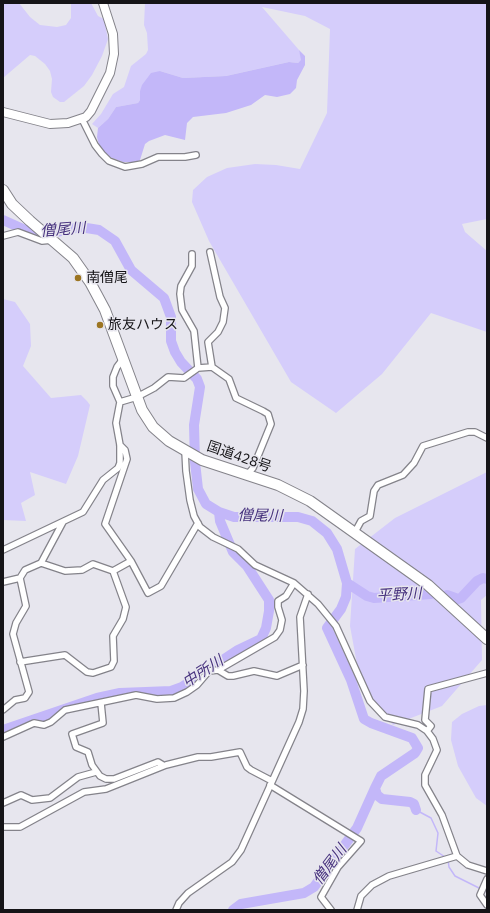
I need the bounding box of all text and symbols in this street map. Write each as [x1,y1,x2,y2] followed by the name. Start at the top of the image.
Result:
[40,219,86,241] water label: 僧尾川
[86,270,128,286] place label: 南僧尾
[73,273,83,283] marker: 南僧尾
[108,317,178,333] place label: 旅友ハウス
[95,320,105,330] marker: 旅友ハウス
[204,438,274,476] street label: 国道428号
[237,507,283,525] water label: 僧尾川
[376,585,422,605] water label: 平野川
[179,652,227,692] water label: 中所川
[309,842,351,888] water label: 僧尾川

